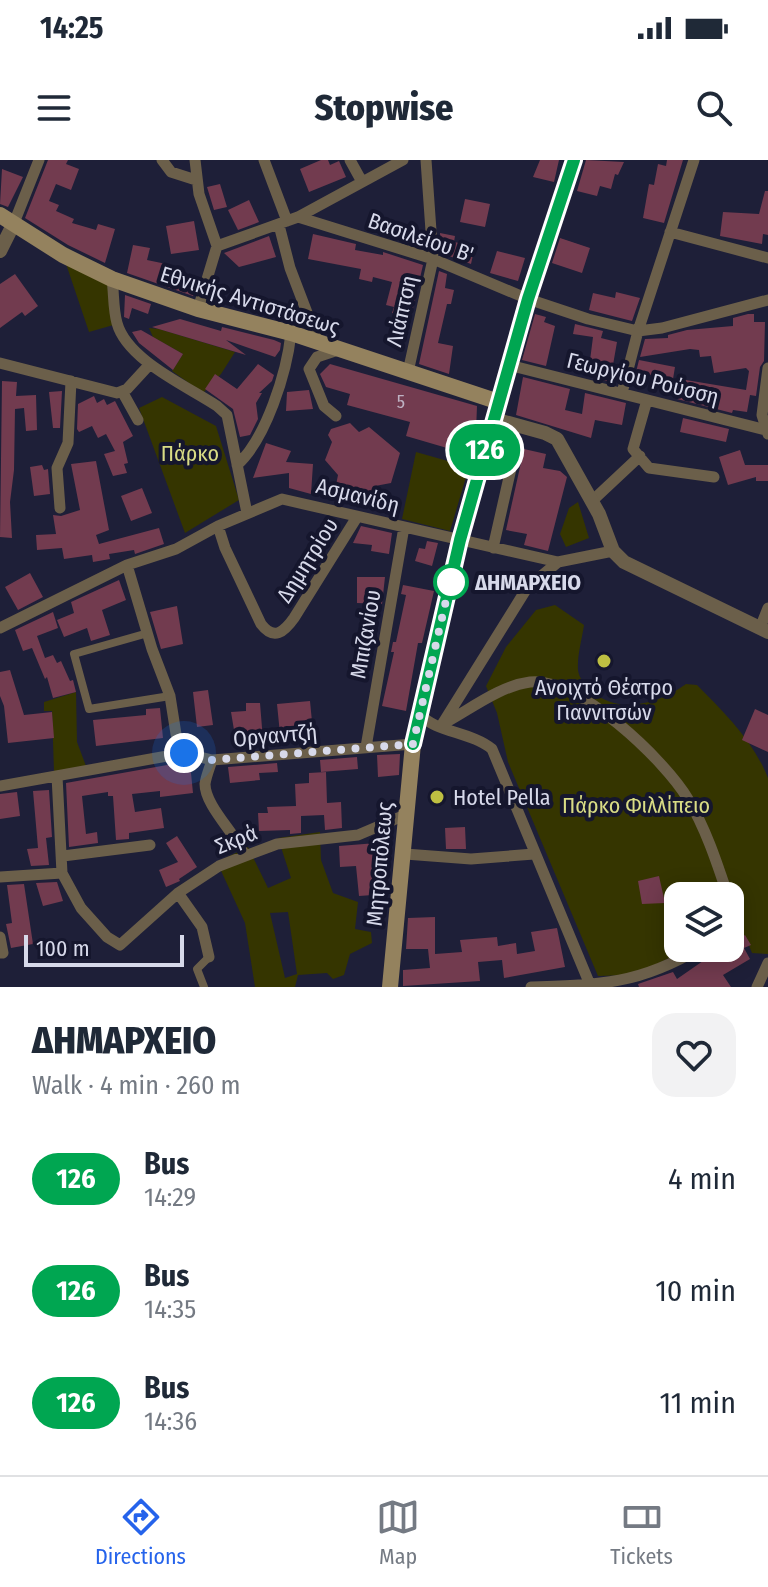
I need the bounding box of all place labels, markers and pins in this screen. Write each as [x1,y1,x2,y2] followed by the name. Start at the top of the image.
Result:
[434,565,468,599] marker: ΔΗΜΑΡΧΕΙΟ
[474,569,581,596] place label: ΔΗΜΑΡΧΕΙΟ
[595,652,613,670] marker: Ανοιχτό Θέατρο Γιαννιτσών
[535,674,673,726] place label: Ανοιχτό Θέατρο Γιαννιτσών
[453,784,551,811] place label: Hotel Pella
[428,788,446,806] marker: Hotel Pella

